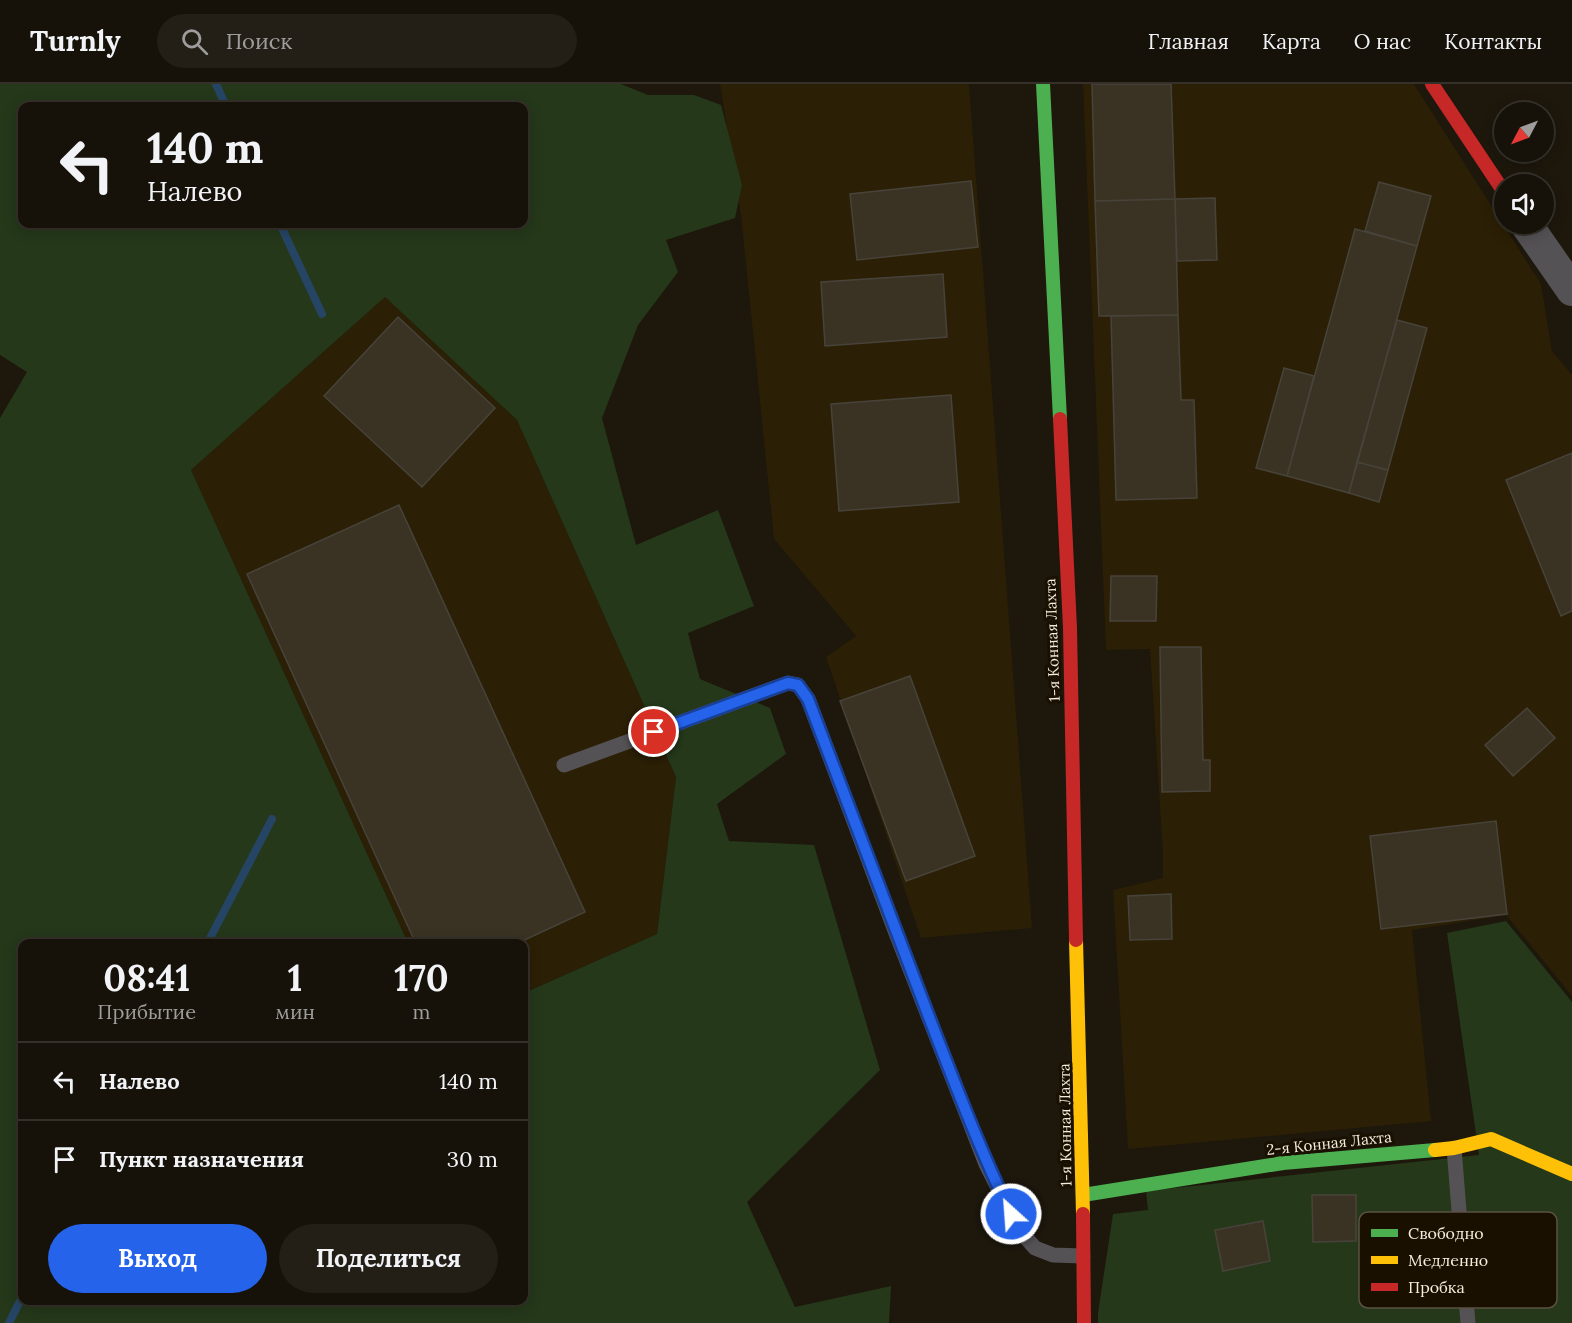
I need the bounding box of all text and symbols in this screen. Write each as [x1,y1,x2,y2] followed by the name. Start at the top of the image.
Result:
[157,14,577,68] search box
[30,23,121,59] text: Turnly
[178,25,211,58] icon: search
[226,27,292,55] text: Поиск
[1148,28,1229,55] text: Главная
[1262,28,1321,55] text: Карта
[1354,28,1411,55] text: О нас
[1444,28,1542,55] text: Контакты
[1494,102,1554,162] north arrow
[1494,102,1554,234] map controls
[147,121,263,175] text: 140 m
[48,126,126,204] icon: left
[147,174,242,208] text: Налево
[1494,174,1554,234] button: sound
[1040,578,1064,702] street label: 1-я Конная Лахта
[628,706,679,757] pin
[637,715,670,748] icon: arrive
[103,955,190,1001] text: 08:41
[288,955,302,1001] text: 1
[394,955,449,1001] text: 170
[97,999,196,1024] text: Прибытие
[275,999,315,1024] text: мин
[413,999,430,1024] text: m
[1054,1063,1076,1187] street label: 1-я Конная Лахта
[48,1065,81,1098] icon: left
[99,1067,180,1095] text: Налево
[439,1067,498,1095] text: 140 m
[1265,1127,1393,1159] street label: 2-я Конная Лахта
[48,1143,81,1176] icon: arrive
[99,1145,304,1173] text: Пункт назначения
[447,1145,498,1173] text: 30 m
[979,1182,1043,1246] position arrow
[1359,1212,1557,1308] legend
[1408,1223,1484,1243] text: Свободно
[48,1224,267,1293] button: Выход
[279,1224,498,1293] button: Поделиться
[1408,1250,1488,1270] text: Медленно
[1408,1277,1465,1297] text: Пробка

